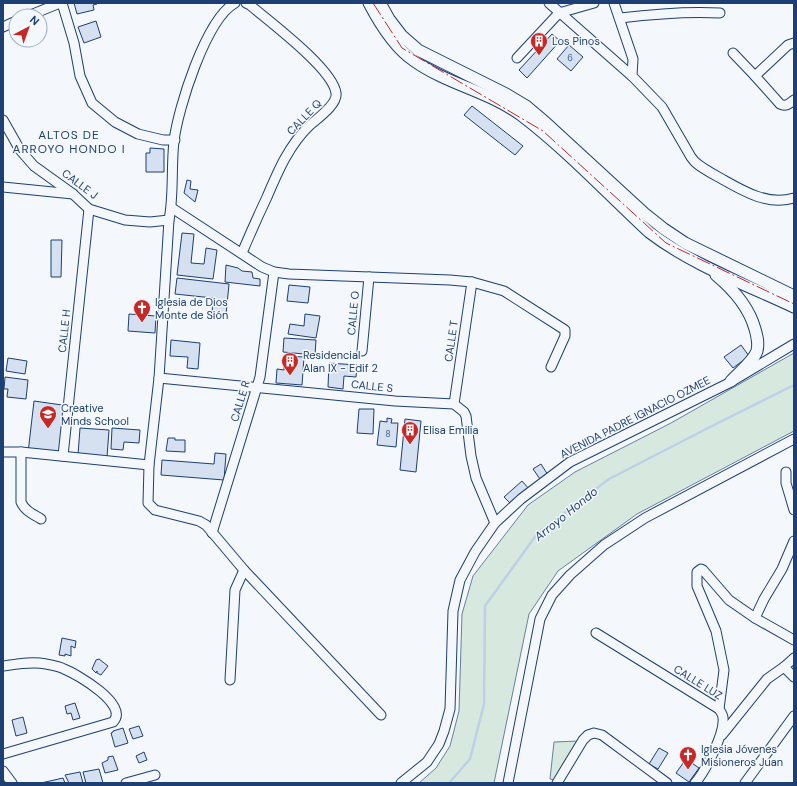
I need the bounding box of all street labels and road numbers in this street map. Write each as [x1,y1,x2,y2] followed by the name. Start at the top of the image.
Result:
[284,96,324,138] street label: CALLE Q
[59,166,101,202] street label: CALLE J
[344,290,362,336] street label: CALLE O
[55,309,73,353] street label: CALLE H
[441,319,461,363] street label: CALLE T
[558,373,712,461] street label: AVENIDA PADRE IGNACIO OZMEE
[350,377,394,395] street label: CALLE S
[227,379,253,423] street label: CALLE R
[671,662,725,702] street label: CALLE LUZ

